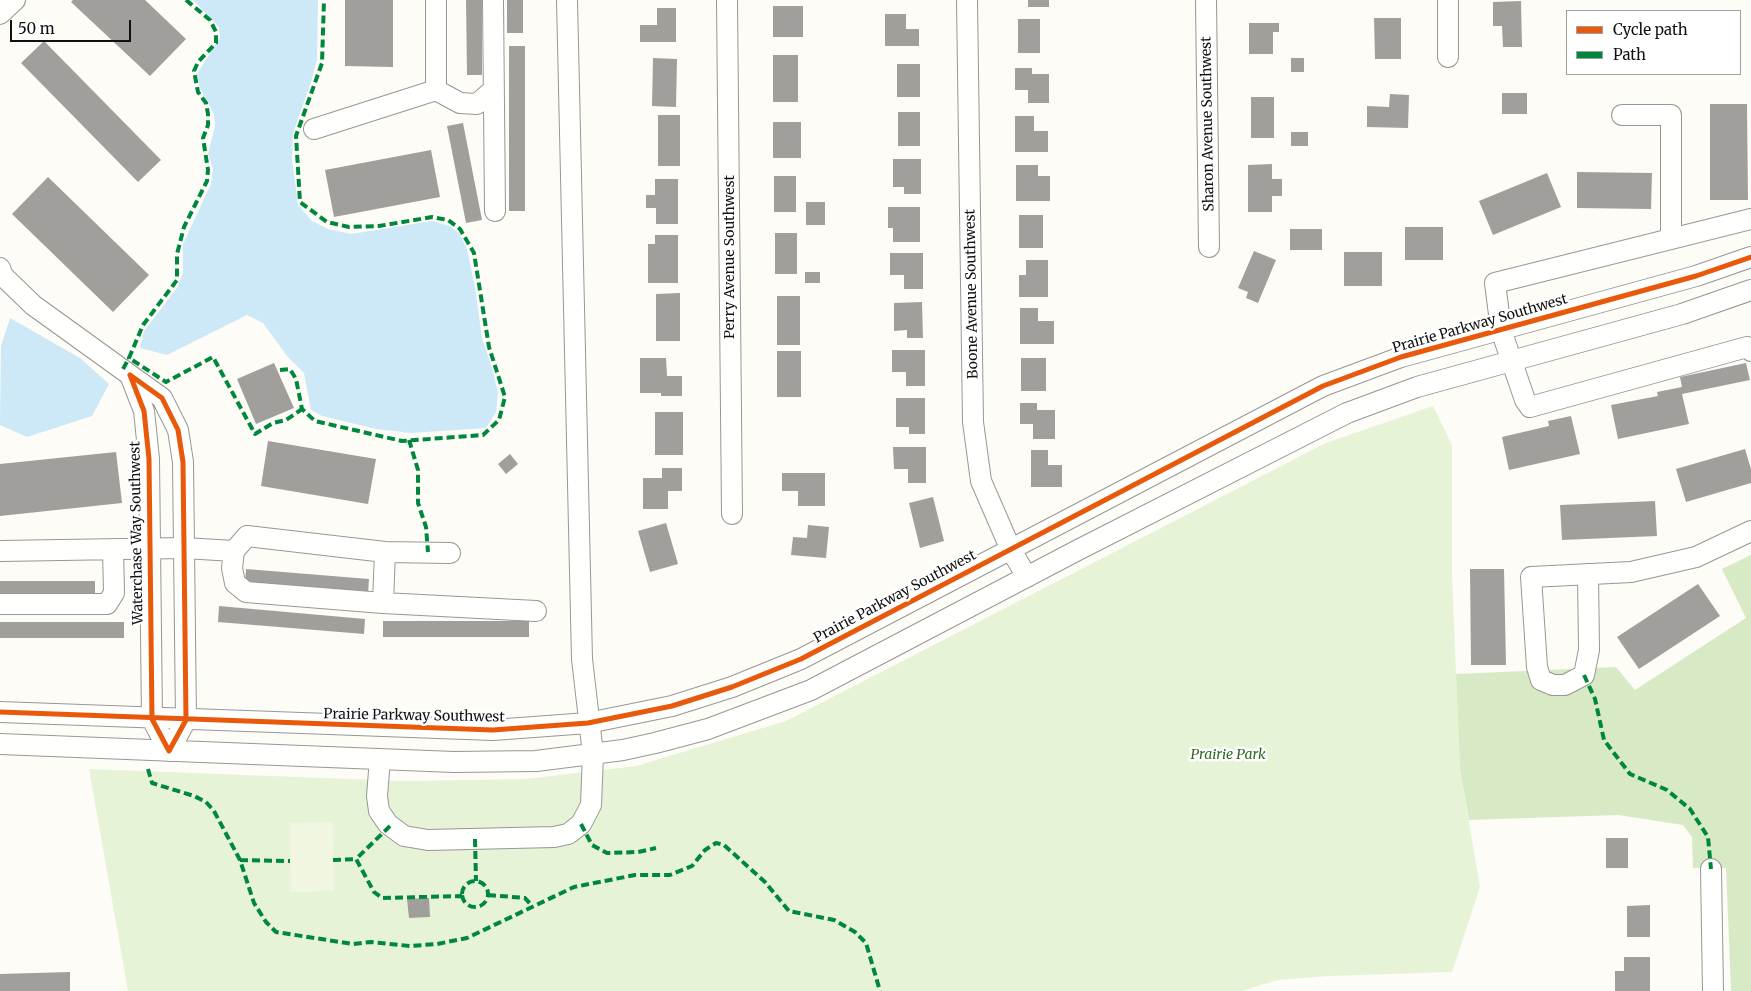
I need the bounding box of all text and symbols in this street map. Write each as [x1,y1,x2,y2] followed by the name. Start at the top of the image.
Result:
[12,10,134,42] scale bar
[1566,10,1741,75] legend
[18,19,55,38] text: 50 m
[1613,20,1688,39] text: Cycle path
[1198,36,1218,212] street label: Sharon Avenue Southwest
[1613,45,1646,64] text: Path
[722,175,738,339] street label: Perry Avenue Southwest
[962,209,982,379] street label: Boone Avenue Southwest
[1390,291,1570,357] street label: Prairie Parkway Southwest
[127,441,147,625] street label: Waterchase Way Southwest
[811,547,979,647] street label: Prairie Parkway Southwest
[323,706,505,726] street label: Prairie Parkway Southwest
[1190,747,1266,763] park label: Prairie Park

